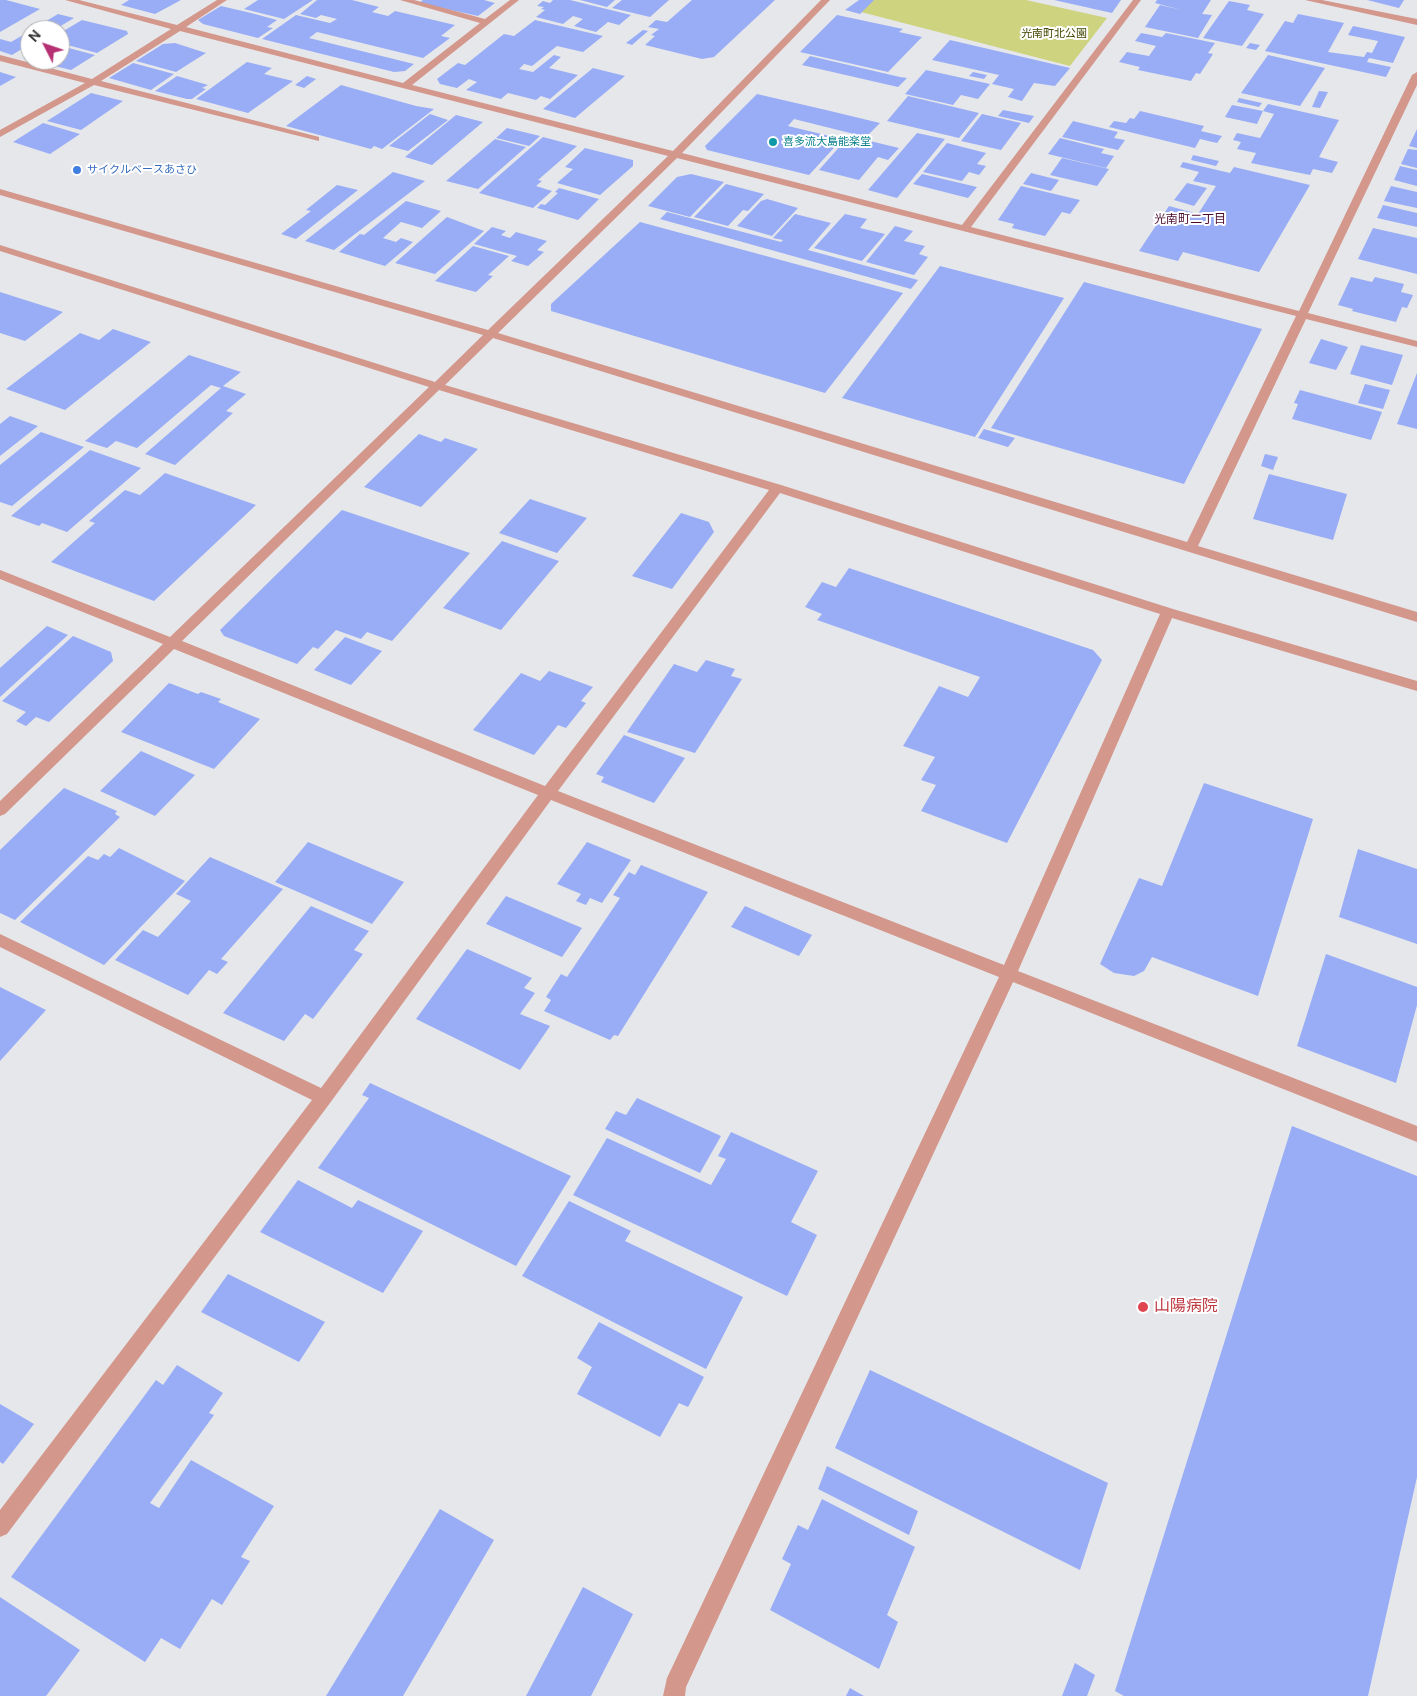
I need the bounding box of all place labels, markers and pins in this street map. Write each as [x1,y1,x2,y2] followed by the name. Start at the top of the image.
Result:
[783,135,871,149] place label: 喜多流大島能楽堂
[767,136,779,148] marker: 喜多流大島能楽堂
[87,163,197,177] place label: サイクルベースあさひ
[71,164,83,176] marker: サイクルベースあさひ
[1154,1297,1218,1317] place label: 山陽病院
[1136,1300,1150,1314] marker: 山陽病院

